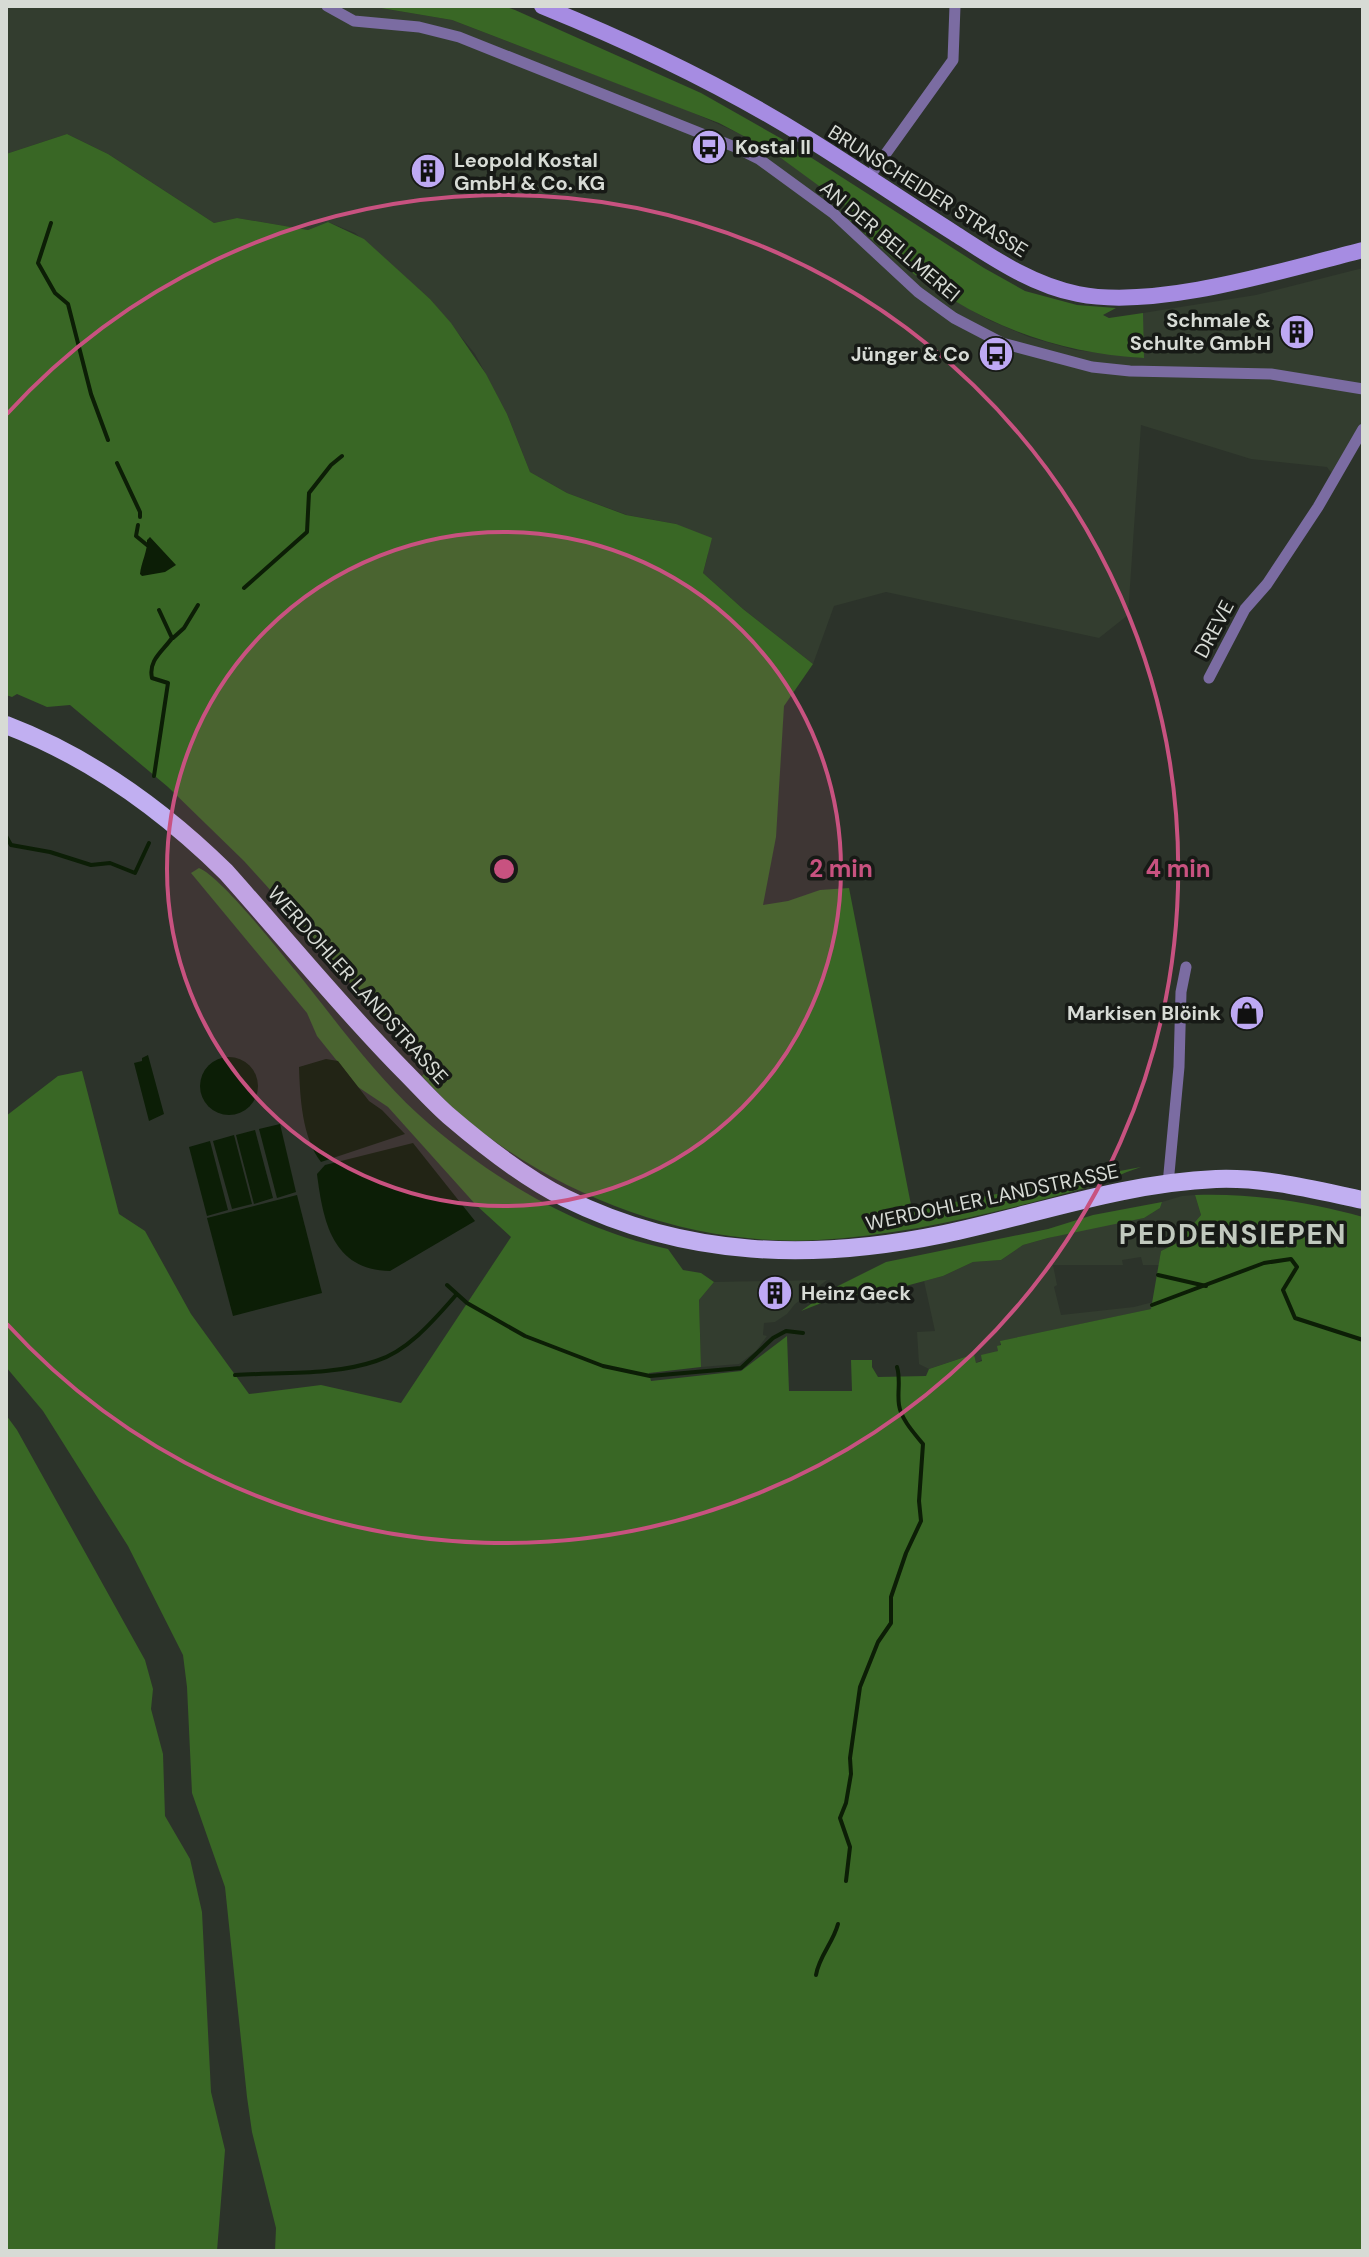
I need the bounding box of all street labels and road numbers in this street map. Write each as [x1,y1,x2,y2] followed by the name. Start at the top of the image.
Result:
[823,119,1033,263] street label: BRUNSCHEIDER STRASSE
[815,175,965,307] street label: AN DER BELLMEREI
[1188,596,1240,662] street label: DREVE
[262,880,454,1090] street label: WERDOHLER LANDSTRASSE
[863,1157,1121,1237] street label: WERDOHLER LANDSTRASSE

